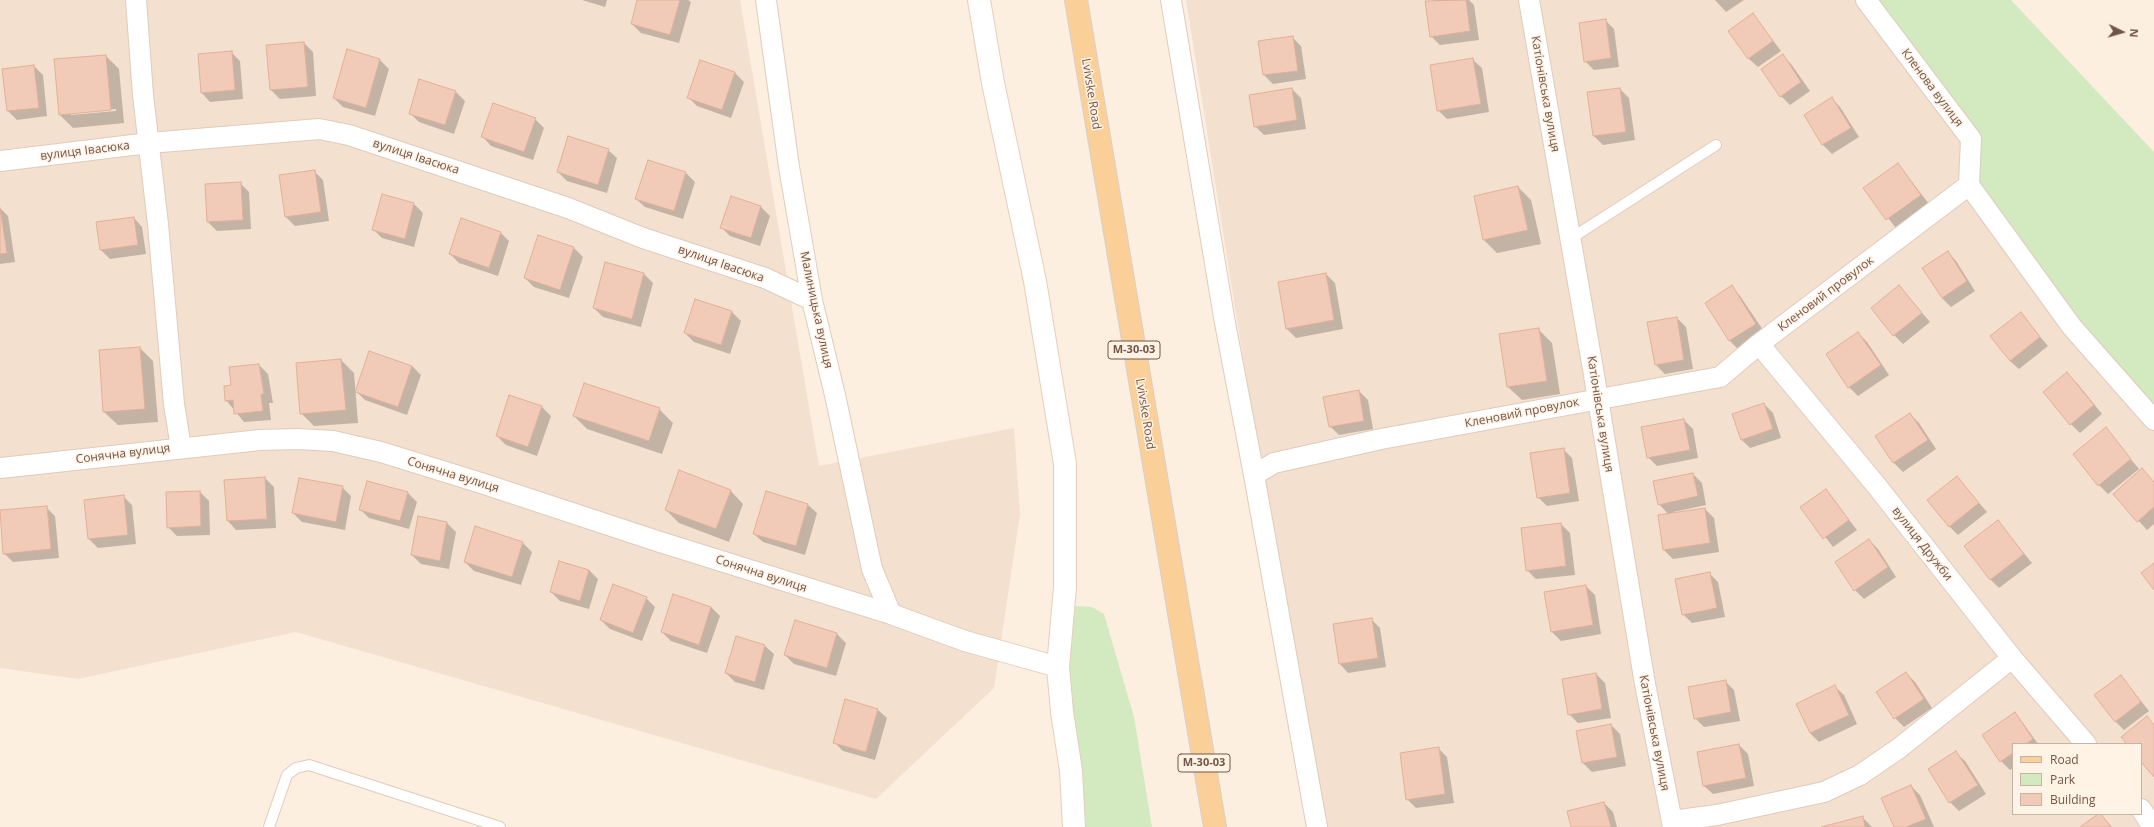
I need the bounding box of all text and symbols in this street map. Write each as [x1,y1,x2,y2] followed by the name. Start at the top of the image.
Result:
[2102,12,2142,52] north arrow
[2127,28,2142,38] text: N
[1528,35,1562,153] street label: Катіонівська вулиця
[1898,46,1966,130] street label: Кленова вулиця
[1078,57,1104,131] street label: Lvivske Road
[371,136,461,178] street label: вулиця Івасюка
[39,138,131,164] street label: вулиця Івасюка
[676,243,766,285] street label: вулиця Івасюка
[797,250,835,370] street label: Малиницька вулиця
[1775,253,1877,335] street label: Кленовий провулок
[1108,341,1160,359] road number: М-30-03
[1584,355,1616,473] street label: Катіонівська вулиця
[1132,377,1158,451] street label: Lvivske Road
[1464,395,1580,431] street label: Кленовий провулок
[75,441,171,467] street label: Сонячна вулиця
[405,454,501,496] street label: Сонячна вулиця
[1889,504,1955,584] street label: вулиця Дружби
[713,552,809,596] street label: Сонячна вулиця
[1636,674,1672,792] street label: Катіонівська вулиця
[2012,743,2142,815] legend
[2050,751,2079,768] text: Road
[1178,754,1230,772] road number: М-30-03
[2050,771,2075,788] text: Park
[2050,791,2095,808] text: Building

